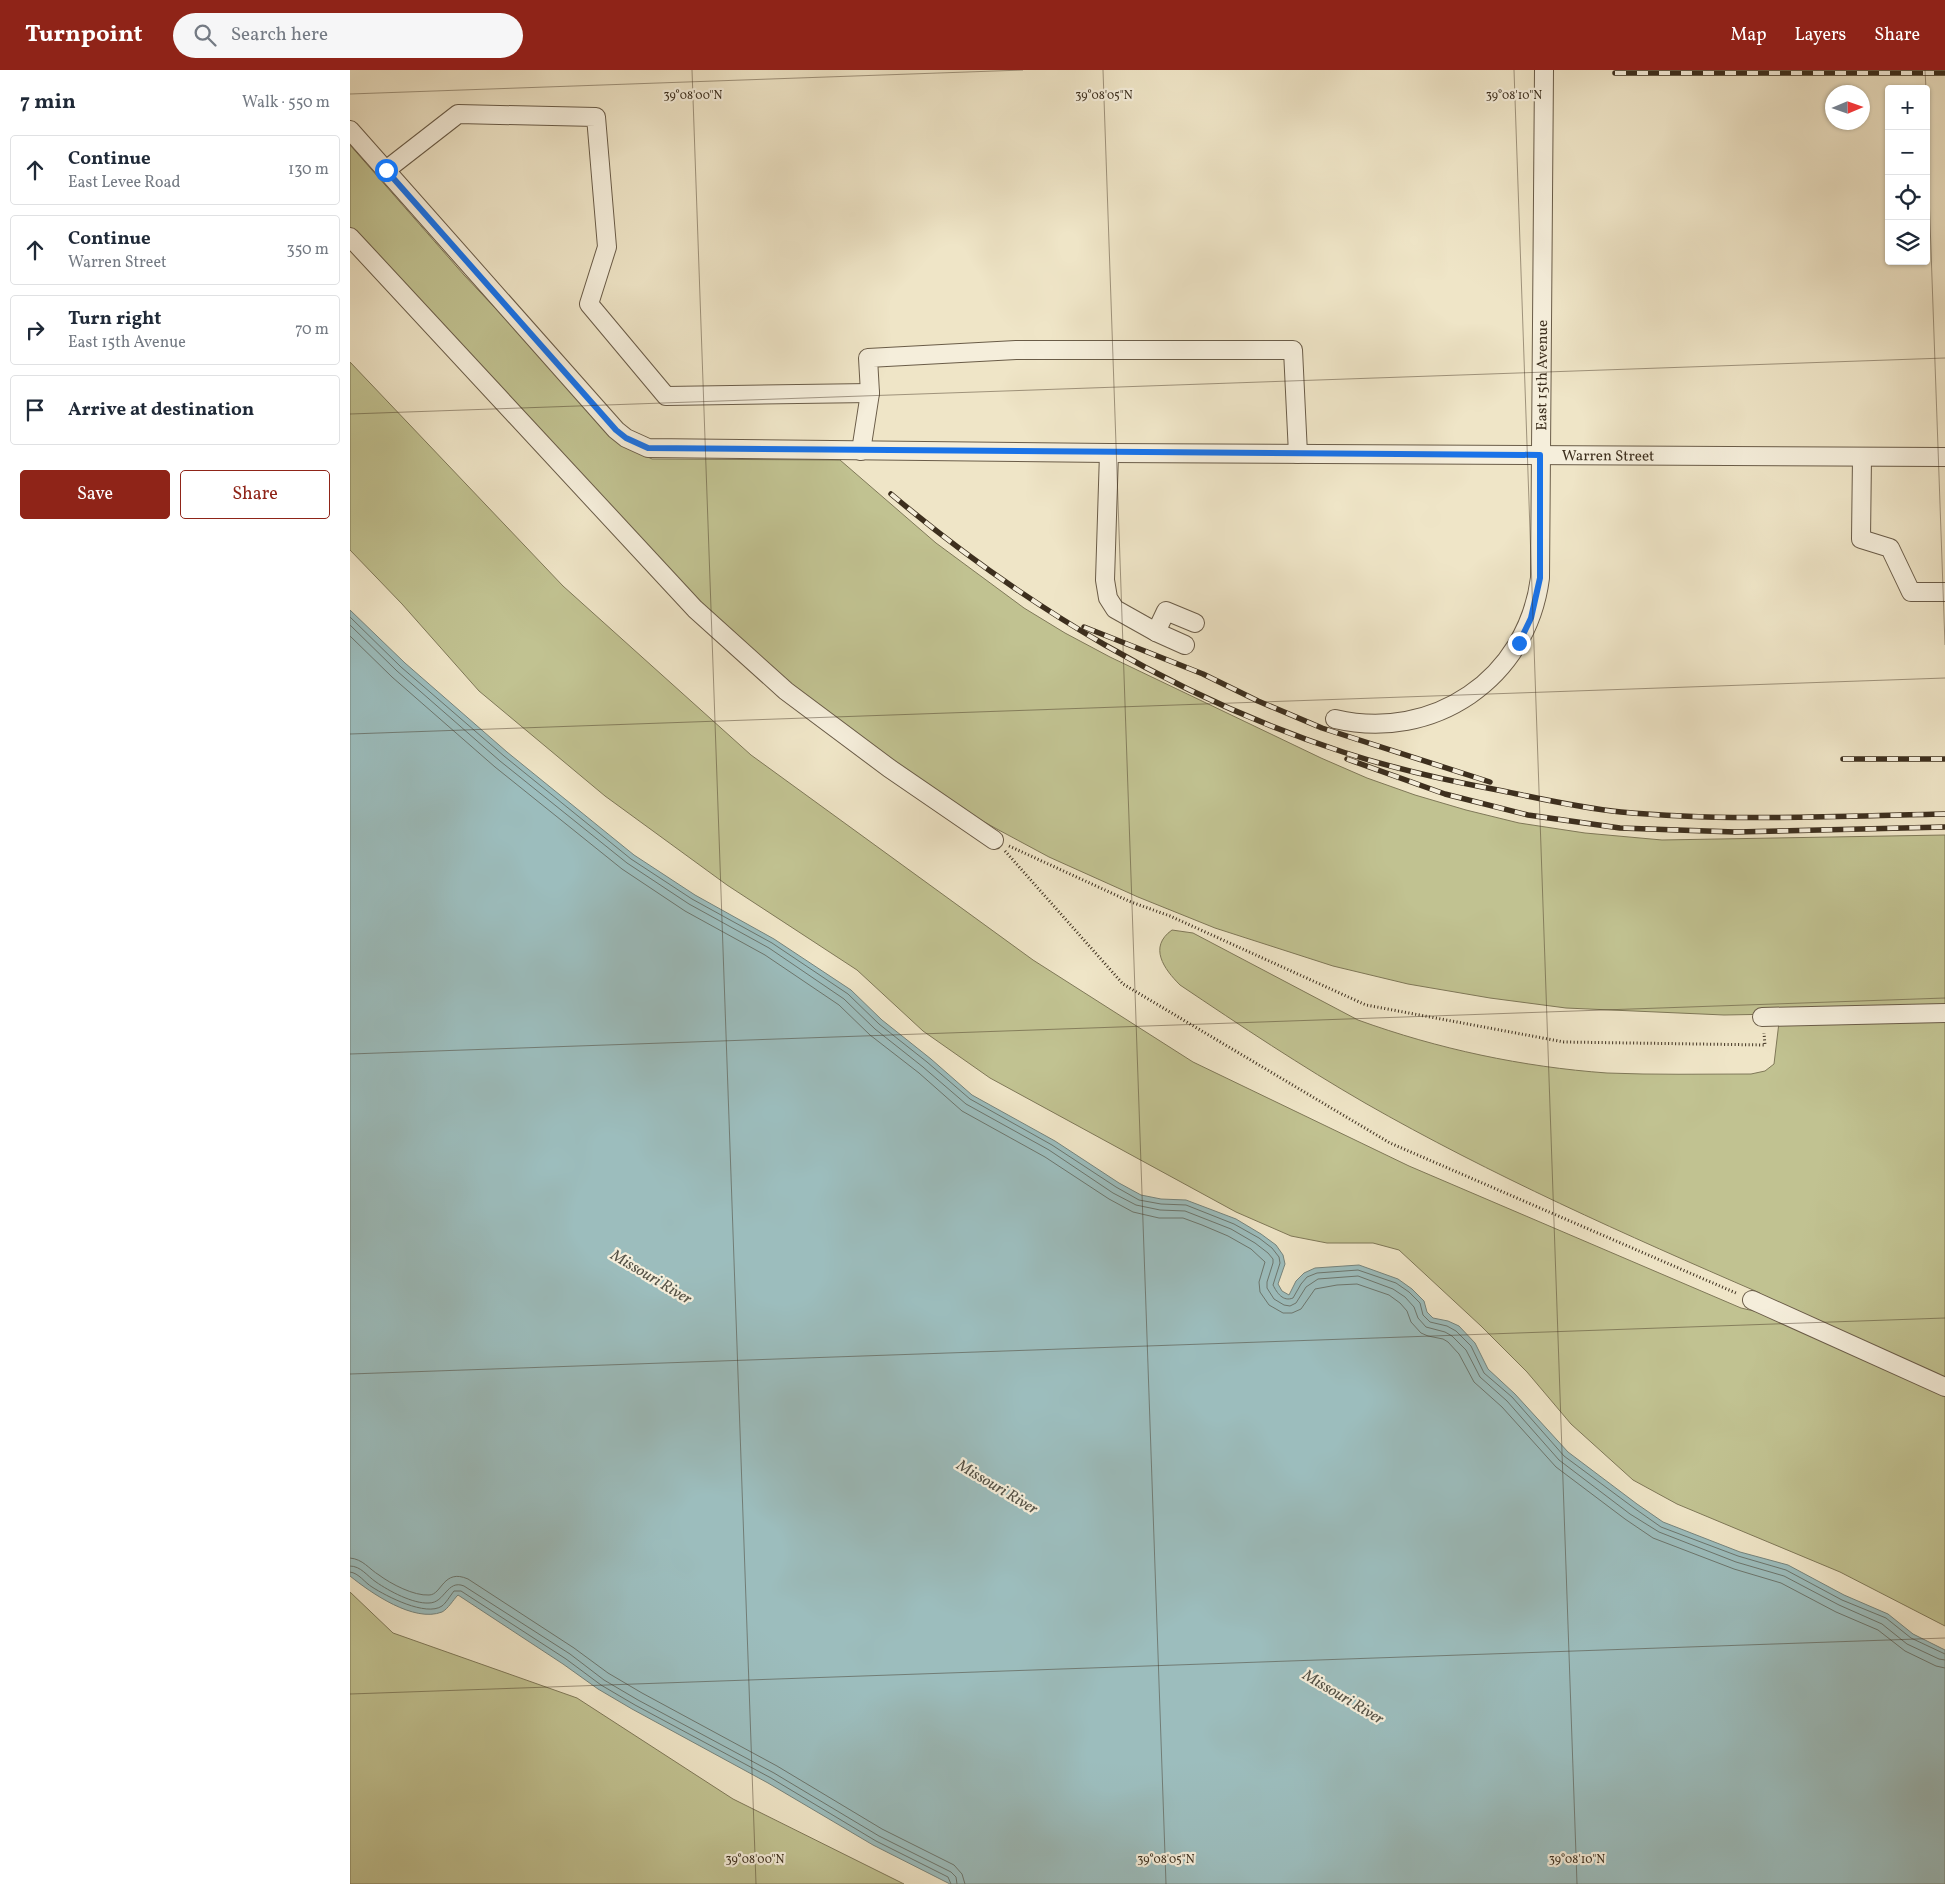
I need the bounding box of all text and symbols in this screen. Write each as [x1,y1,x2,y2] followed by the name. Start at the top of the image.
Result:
[173,13,523,58] search box
[25,18,143,52] text: Turnpoint
[191,21,219,49] icon: search
[231,22,328,48] text: Search here
[1730,23,1766,48] text: Map
[1794,23,1846,48] text: Layers
[1874,23,1920,48] text: Share
[1825,85,1870,130] north arrow
[1885,85,1930,265] map controls
[1885,85,1930,130] button: +
[20,88,76,117] text: 7 min
[663,88,723,104] text: 39°08'00"N
[1075,88,1133,104] text: 39°08'05"N
[1486,88,1542,104] text: 39°08'10"N
[242,92,330,114] text: Walk · 550 m
[1885,130,1930,175] button: −
[68,146,151,172] text: Continue
[21,156,49,184] icon: ahead
[288,159,329,181] text: 130 m
[375,159,398,182] route start
[68,172,180,194] text: East Levee Road
[1885,175,1930,220] button: locate
[1885,220,1930,265] button: layers
[68,226,151,252] text: Continue
[21,236,49,264] icon: ahead
[286,239,329,261] text: 350 m
[68,252,167,274] text: Warren Street
[68,306,161,332] text: Turn right
[21,316,49,344] icon: right
[295,319,329,341] text: 70 m
[1532,320,1554,431] street label: East 15th Avenue
[68,332,186,354] text: East 15th Avenue
[21,396,49,424] icon: arrive
[68,397,254,423] text: Arrive at destination
[1562,446,1654,468] street label: Warren Street
[20,470,170,519] button: Save
[180,470,330,519] button: Share
[1508,632,1531,655] route end
[605,1244,697,1311] water label: Missouri River
[951,1454,1043,1521] water label: Missouri River
[1297,1664,1389,1731] water label: Missouri River
[725,1852,785,1868] text: 39°08'00"N
[1137,1852,1195,1868] text: 39°08'05"N
[1549,1852,1605,1868] text: 39°08'10"N

